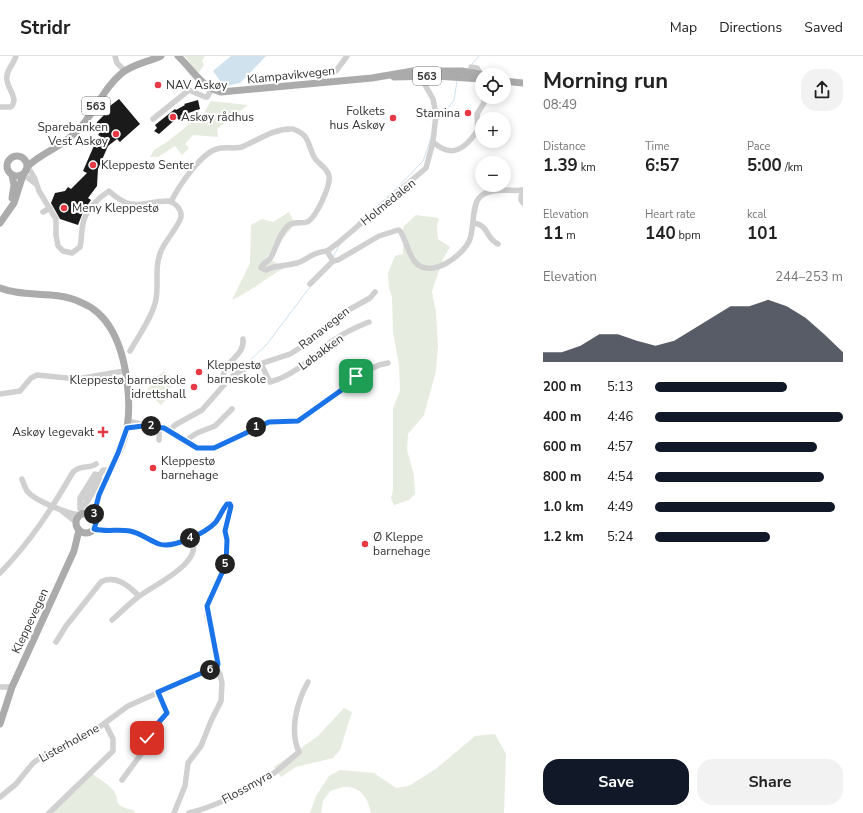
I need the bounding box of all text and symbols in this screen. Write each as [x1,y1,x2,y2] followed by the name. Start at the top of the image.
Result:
[20,15,70,41] text: Stridr
[670,18,697,37] text: Map
[719,18,782,37] text: Directions
[804,18,843,37] text: Saved
[246,62,336,88] street label: Klampavikvegen
[543,66,668,96] text: Morning run
[413,67,441,85] road number: 563
[475,68,511,192] map controls
[475,68,511,104] button: locate
[801,69,843,111] button: share
[166,77,228,93] place label: NAV Askøy
[153,80,163,90] marker: NAV Askøy
[543,96,577,114] text: 08:49
[82,97,110,115] road number: 563
[330,103,386,133] place label: Folkets hus Askøy
[416,105,460,121] place label: Stamina
[463,108,473,118] marker: Stamina
[181,109,254,125] place label: Askøy rådhus
[168,112,178,122] marker: Askøy rådhus
[475,112,511,148] button: +
[388,113,398,123] marker: Folkets hus Askøy
[37,119,109,149] place label: Sparebanken Vest Askøy
[111,129,121,139] marker: Sparebanken Vest Askøy
[543,139,586,154] text: Distance
[645,139,669,154] text: Time
[747,139,770,154] text: Pace
[543,154,578,177] text: 1.39
[645,154,680,177] text: 6:57
[747,154,782,177] text: 5:00
[475,156,511,192] button: −
[101,157,194,173] place label: Kleppestø Senter
[88,160,98,170] marker: Kleppestø Senter
[578,160,596,175] text: km
[782,160,803,175] text: /km
[357,175,419,229] street label: Holmedalen
[72,200,159,216] place label: Meny Kleppestø
[59,203,69,213] marker: Meny Kleppestø
[543,207,589,222] text: Elevation
[645,207,695,222] text: Heart rate
[747,207,767,222] text: kcal
[543,222,563,245] text: 11
[645,222,676,245] text: 140
[747,222,778,245] text: 101
[563,228,576,243] text: m
[676,228,701,243] text: bpm
[543,268,597,286] text: Elevation
[775,268,843,286] text: 244–253 m
[295,303,353,353] street label: Ranavegen
[295,330,347,374] street label: Løbakken
[207,357,266,387] place label: Kleppestø barneskole
[339,359,373,393] pin
[345,365,367,387] icon: arrive
[194,367,204,377] marker: Kleppestø barneskole
[70,372,186,402] place label: Kleppestø barneskole idrettshall
[543,378,581,396] text: 200 m
[607,378,633,396] text: 5:13
[189,382,199,392] marker: Kleppestø barneskole idrettshall
[543,408,581,426] text: 400 m
[607,408,633,426] text: 4:46
[141,416,161,436] pin: 2
[246,417,266,437] pin: 1
[148,418,154,433] text: 2
[253,419,259,434] text: 1
[12,424,95,440] place label: Askøy legevakt
[97,426,109,438] marker: Askøy legevakt
[543,438,581,456] text: 600 m
[607,438,633,456] text: 4:57
[161,453,218,483] place label: Kleppestø barnehage
[148,463,158,473] marker: Kleppestø barnehage
[543,468,581,486] text: 800 m
[607,468,633,486] text: 4:54
[543,498,584,516] text: 1.0 km
[607,498,633,516] text: 4:49
[84,504,104,524] pin: 3
[91,506,97,521] text: 3
[180,528,200,548] pin: 4
[543,528,584,546] text: 1.2 km
[607,528,633,546] text: 5:24
[373,529,430,559] place label: Ø Kleppe barnehage
[187,530,193,545] text: 4
[360,539,370,549] marker: Ø Kleppe barnehage
[215,554,235,574] pin: 5
[222,556,228,571] text: 5
[8,586,52,656] street label: Kleppevegen
[200,660,220,680] pin: 6
[207,662,213,677] text: 6
[36,720,102,766] street label: Listerholene
[130,721,164,755] pin
[136,727,158,749] icon: check
[543,759,689,805] button: Save
[697,759,843,805] button: Share
[219,767,275,807] street label: Flossmyra

